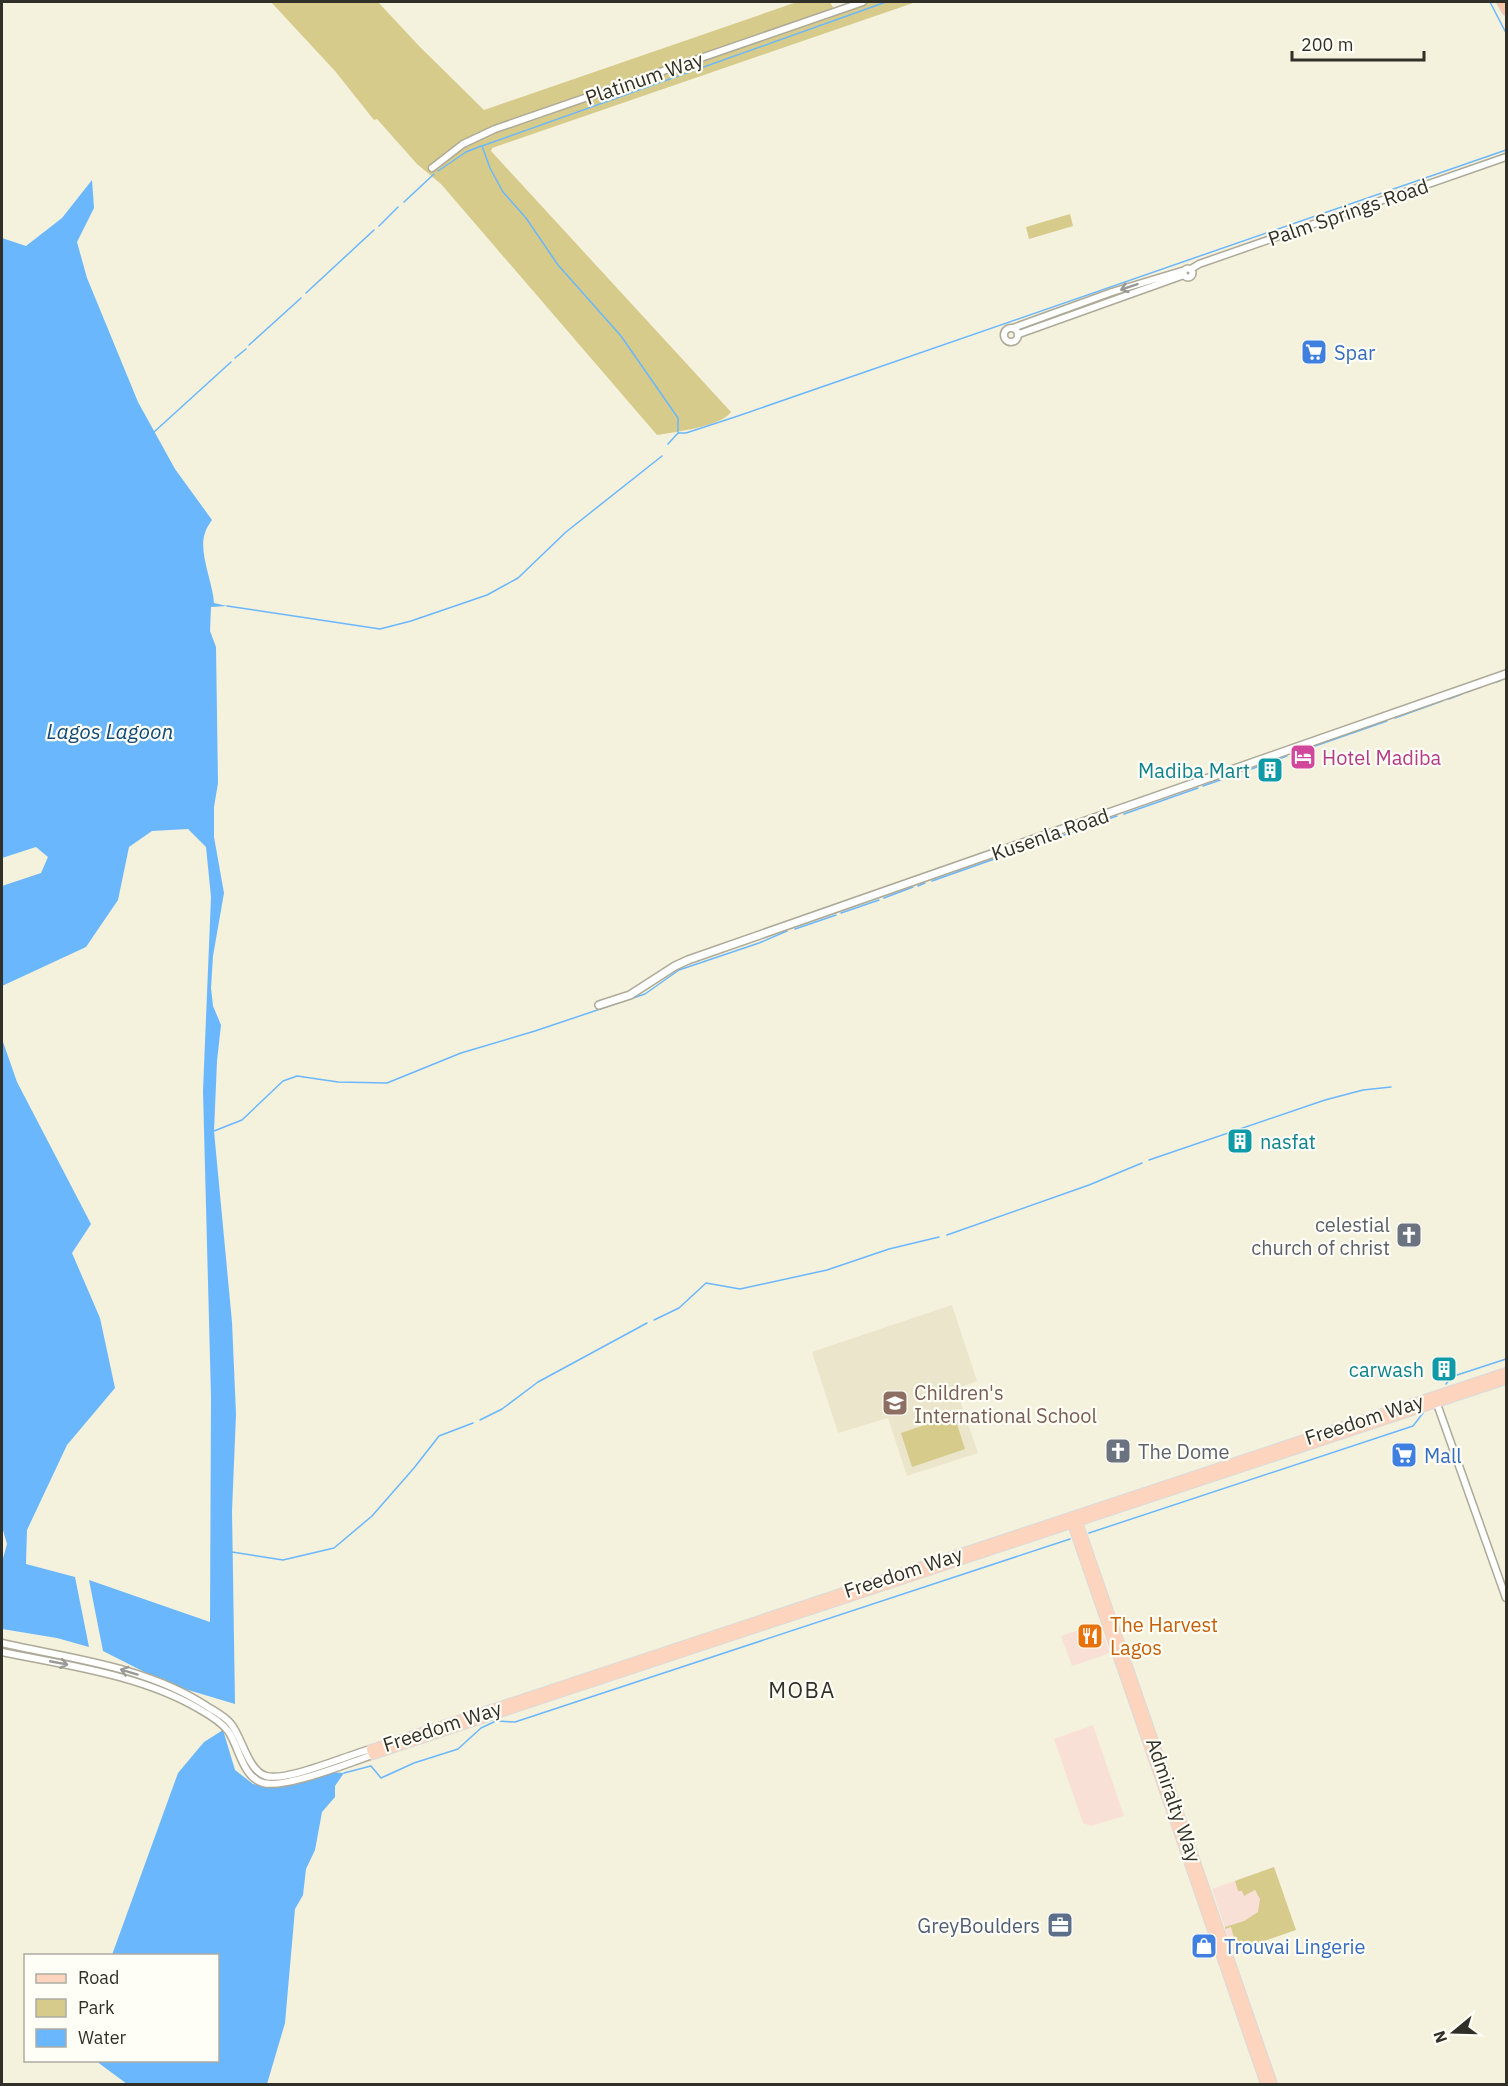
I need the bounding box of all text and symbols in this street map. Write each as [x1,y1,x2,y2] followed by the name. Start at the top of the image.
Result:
[1292,24,1424,62] scale bar
[1301,33,1353,56] text: 200 m
[581,45,707,111] street label: Platinum Way
[1264,172,1432,252] street label: Palm Springs Road
[1120,282,1139,293] one-way arrow
[1299,337,1329,367] supermarket icon: Spar
[1334,339,1375,366] place label: Spar
[47,717,173,745] water label: Lagos Lagoon
[1288,742,1318,772] hotel icon: Hotel Madiba
[1322,744,1442,771] place label: Hotel Madiba
[1255,755,1285,785] building icon: Madiba Mart
[1138,757,1250,784] place label: Madiba Mart
[988,801,1112,867] street label: Kusenla Road
[1225,1126,1255,1156] building icon: nasfat
[1260,1128,1316,1155] place label: nasfat
[1251,1211,1390,1261] place label: celestial church of christ
[1394,1220,1424,1250] church icon: celestial church of christ
[1429,1354,1459,1384] building icon: carwash
[1349,1356,1424,1383] place label: carwash
[914,1379,1097,1429] place label: Children's International School
[1301,1387,1427,1451] street label: Freedom Way
[880,1388,910,1418] school or university icon: Children's International School
[1103,1436,1133,1466] church icon: The Dome
[1138,1438,1230,1465] place label: The Dome
[1389,1440,1419,1470] supermarket icon: Mall
[1424,1442,1462,1469] place label: Mall
[840,1540,966,1604] street label: Freedom Way
[1110,1611,1218,1661] place label: The Harvest Lagos
[1075,1621,1105,1651] restaurant icon: The Harvest Lagos
[49,1658,68,1669] one-way arrow
[120,1666,139,1677] one-way arrow
[768,1675,836,1704] district label: MOBA
[379,1694,505,1758] street label: Freedom Way
[1140,1734,1208,1866] street label: Admiralty Way
[1045,1910,1075,1940] office icon: GreyBoulders
[917,1912,1040,1939] place label: GreyBoulders
[1189,1931,1219,1961] shop icon: Trouvai Lingerie
[1224,1933,1366,1960] place label: Trouvai Lingerie
[24,1954,219,2062] legend
[78,1966,119,1989] text: Road
[78,1996,115,2019] text: Park
[1424,2002,1484,2062] north arrow
[78,2026,127,2049] text: Water
[1428,2028,1451,2046] text: N

